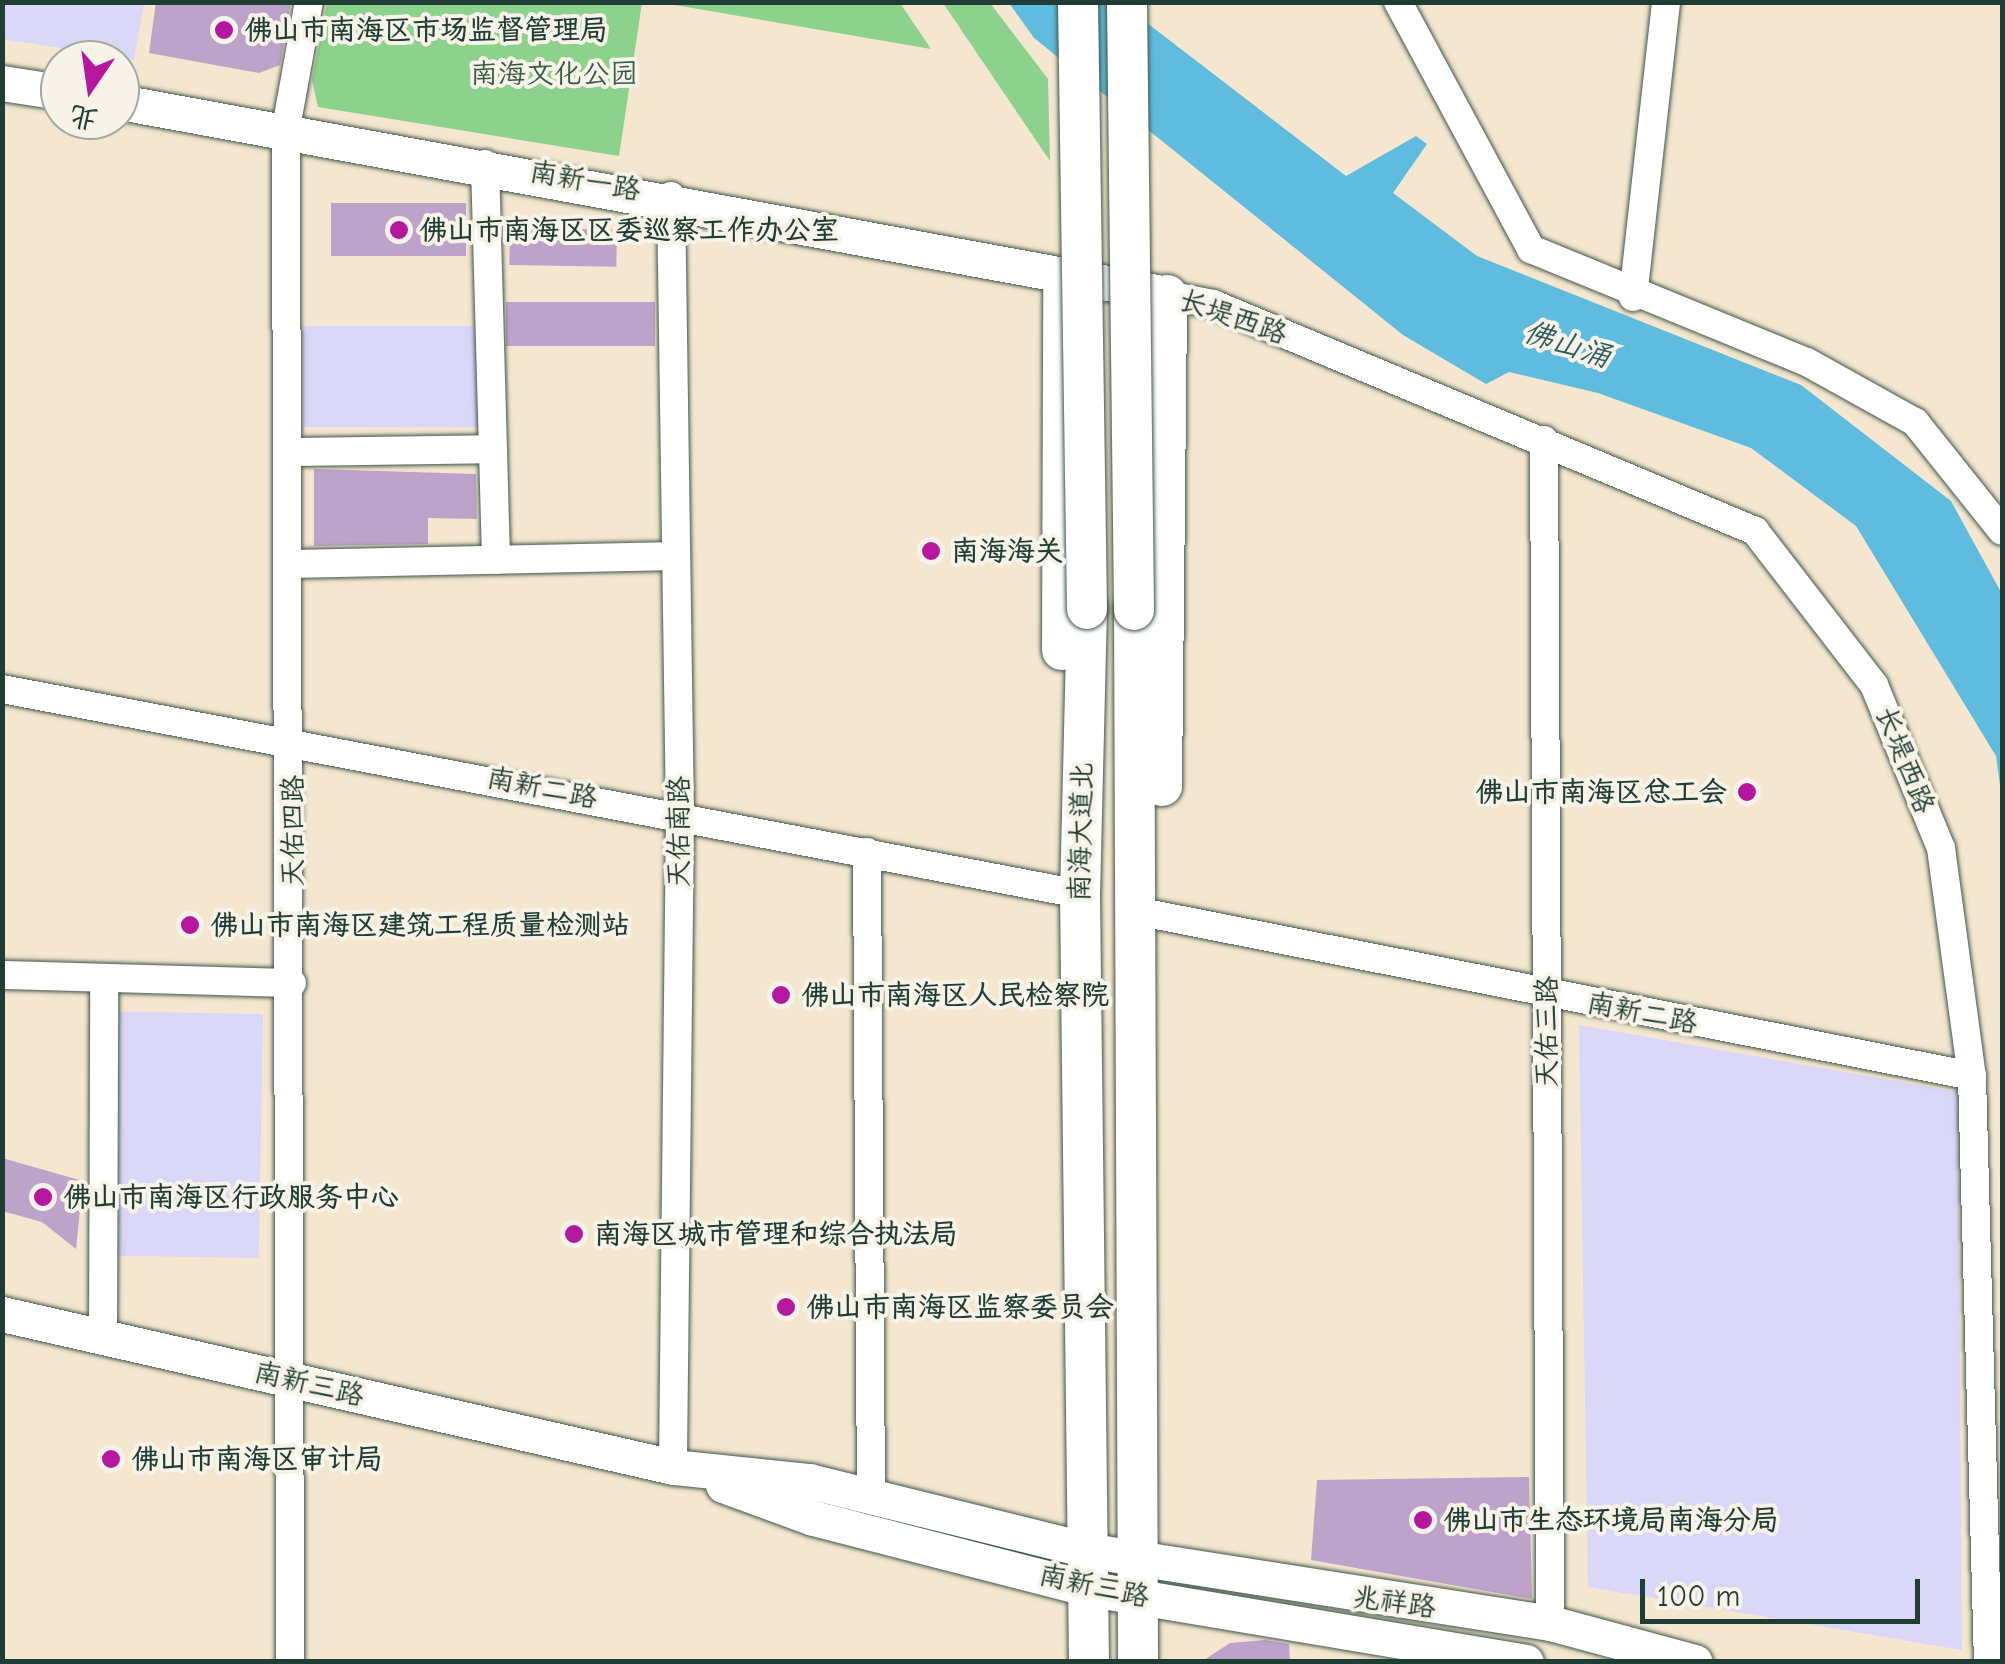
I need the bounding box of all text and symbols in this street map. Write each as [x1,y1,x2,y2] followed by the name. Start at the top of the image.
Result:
[244,13,608,47] place label: 佛山市南海区市场监督管理局
[213,19,235,41] marker: 佛山市南海区市场监督管理局
[40,40,140,140] north arrow
[470,57,638,91] park label: 南海文化公园
[66,99,101,136] text: 北
[527,155,643,207] street label: 南新一路
[419,213,839,247] place label: 佛山市南海区区委巡察工作办公室
[388,219,410,241] marker: 佛山市南海区区委巡察工作办公室
[1175,283,1291,351] street label: 长堤西路
[1519,314,1615,376] water label: 佛山涌
[951,534,1063,568] place label: 南海海关
[920,540,942,562] marker: 南海海关
[1868,702,1942,818] street label: 长堤西路
[484,761,600,815] street label: 南新二路
[1063,762,1099,902] street label: 南海大道北
[276,775,310,887] street label: 天佑四路
[1475,775,1727,809] place label: 佛山市南海区总工会
[662,776,696,888] street label: 天佑南路
[1736,781,1758,803] marker: 佛山市南海区总工会
[210,908,630,942] place label: 佛山市南海区建筑工程质量检测站
[179,914,201,936] marker: 佛山市南海区建筑工程质量检测站
[1530,976,1564,1088] street label: 天佑三路
[801,978,1109,1012] place label: 佛山市南海区人民检察院
[770,984,792,1006] marker: 佛山市南海区人民检察院
[1584,986,1700,1040] street label: 南新二路
[63,1180,399,1214] place label: 佛山市南海区行政服务中心
[32,1186,54,1208] marker: 佛山市南海区行政服务中心
[594,1217,958,1251] place label: 南海区城市管理和综合执法局
[563,1223,585,1245] marker: 南海区城市管理和综合执法局
[806,1290,1114,1324] place label: 佛山市南海区监察委员会
[775,1296,797,1318] marker: 佛山市南海区监察委员会
[251,1355,367,1413] street label: 南新三路
[131,1442,383,1476] place label: 佛山市南海区审计局
[100,1448,122,1470] marker: 佛山市南海区审计局
[1443,1503,1779,1537] place label: 佛山市生态环境局南海分局
[1412,1509,1434,1531] marker: 佛山市生态环境局南海分局
[1036,1558,1152,1614] street label: 南新三路
[1645,1559,1925,1621] scale bar
[1657,1579,1740,1614] text: 100 m
[1350,1580,1438,1624] street label: 兆祥路

